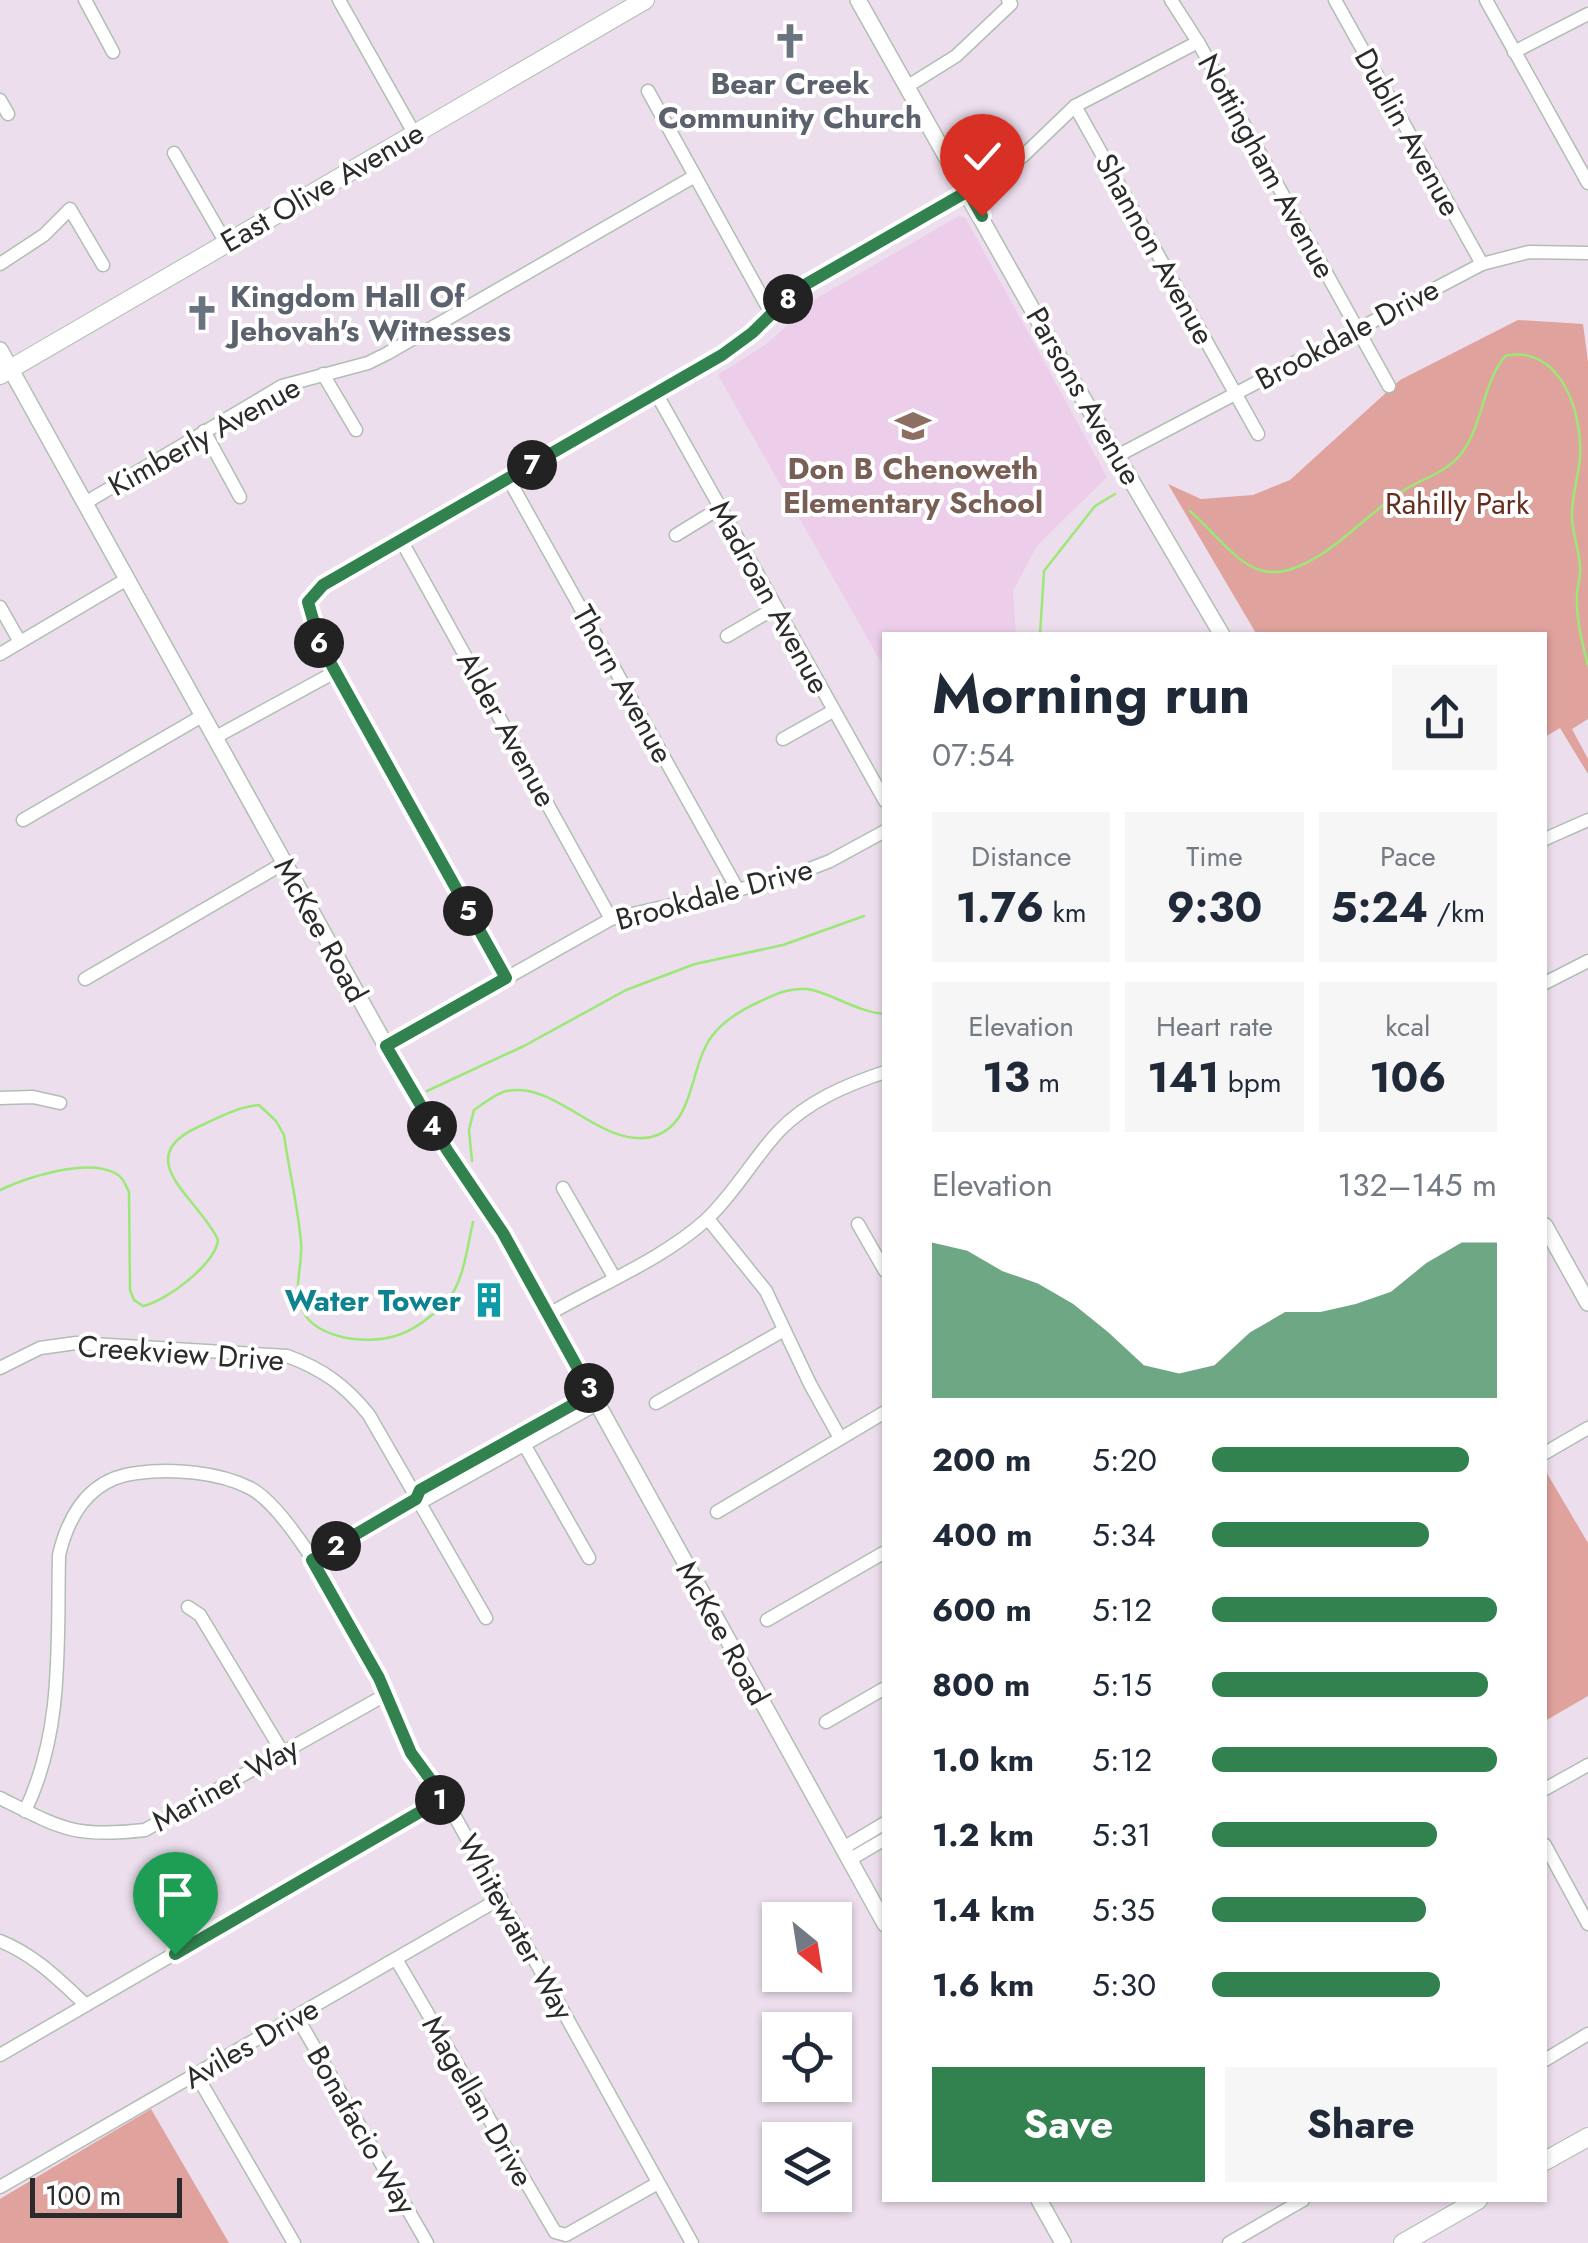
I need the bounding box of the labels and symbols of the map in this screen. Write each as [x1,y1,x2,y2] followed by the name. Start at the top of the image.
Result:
[771,22,809,60] church icon: Bear Creek Community Church
[1344,40,1472,224] street label: Dublin Avenue
[1187,46,1347,286] street label: Nottingham Avenue
[658,62,922,139] place label: Bear Creek Community Church
[212,111,432,263] street label: East Olive Avenue
[940,114,1025,217] pin
[1085,146,1225,352] street label: Shannon Avenue
[1248,268,1446,400] street label: Brookdale Drive
[763,274,813,324] pin: 8
[225,275,511,352] place label: Kingdom Hall Of Jehovah's Witnesses
[183,294,221,332] church icon: Kingdom Hall Of Jehovah's Witnesses
[1016,299,1152,493] street label: Parsons Avenue
[100,365,308,507] street label: Kimberly Avenue
[894,407,932,445] school or university icon: Don B Chenoweth Elementary School
[507,440,557,490] pin: 7
[783,447,1043,524] place label: Don B Chenoweth Elementary School
[1385,482,1530,525] park label: Rahilly Park
[699,493,841,701] street label: Madroan Avenue
[562,597,684,771] street label: Thorn Avenue
[294,618,344,668] pin: 6
[447,643,567,815] street label: Alder Avenue
[611,847,817,941] street label: Brookdale Drive
[264,850,378,1010] street label: McKee Road
[443,886,493,936] pin: 5
[407,1101,457,1151] pin: 4
[285,1279,462,1322] place label: Water Tower
[470,1281,508,1319] building icon: Water Tower
[76,1324,286,1382] street label: Creekview Drive
[564,1363,614,1413] pin: 3
[311,1521,361,1571] pin: 2
[666,1553,780,1713] street label: McKee Road
[144,1726,307,1842] street label: Mariner Way
[415,1775,465,1825] pin: 1
[447,1826,585,2028] street label: Whitewater Way
[133,1852,218,1955] pin
[762,1902,852,1992] north arrow
[176,1987,326,2099] street label: Aviles Drive
[412,2008,544,2194] street label: Magellan Drive
[296,2038,428,2223] street label: Bonafacio Way
[30,2173,182,2218] scale bar

